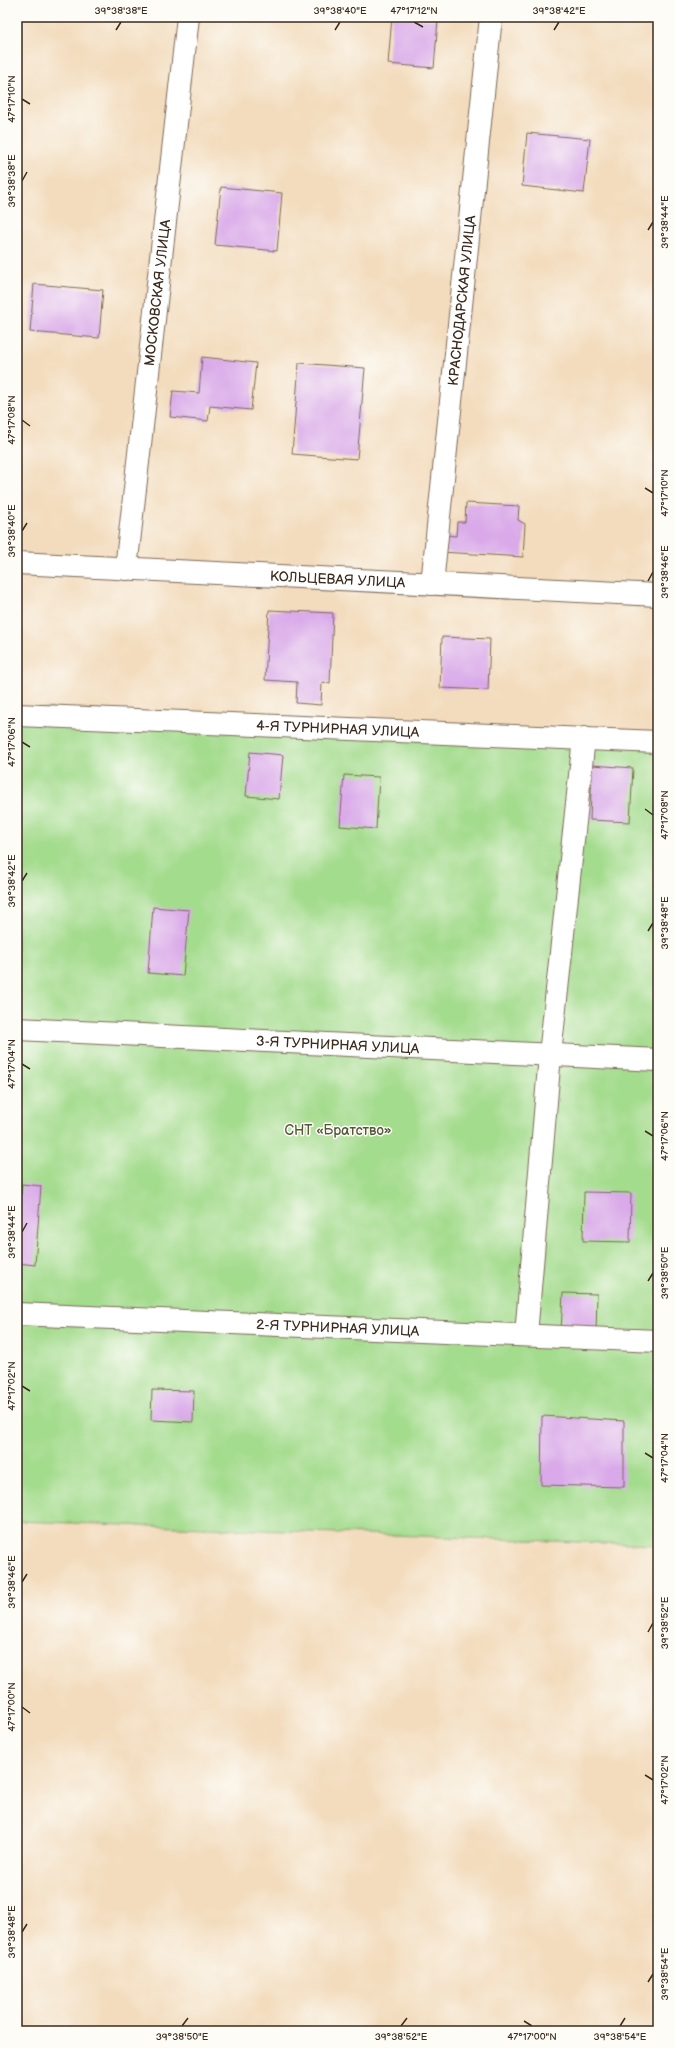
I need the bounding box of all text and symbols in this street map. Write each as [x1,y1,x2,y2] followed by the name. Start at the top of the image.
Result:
[94,5,148,17] text: 39°38'38"E
[313,5,367,17] text: 39°38'40"E
[390,5,438,17] text: 47°17'12"N
[532,5,586,17] text: 39°38'42"E
[6,75,18,123] text: 47°17'10"N
[6,154,18,208] text: 39°38'38"E
[659,195,671,249] text: 39°38'44"E
[444,214,479,387] street label: КРАСНОДАРСКАЯ УЛИЦА
[140,218,174,367] street label: МОСКОВСКАЯ УЛИЦА
[6,395,18,445] text: 47°17'08"N
[659,469,671,517] text: 47°17'10"N
[6,504,18,558] text: 39°38'40"E
[659,545,671,599] text: 39°38'46"E
[270,567,406,591] street label: КОЛЬЦЕВАЯ УЛИЦА
[6,717,18,767] text: 47°17'06"N
[256,717,420,740] street label: 4-Я ТУРНИРНАЯ УЛИЦА
[659,790,671,840] text: 47°17'08"N
[6,854,18,908] text: 39°38'42"E
[659,896,671,950] text: 39°38'48"E
[256,1032,420,1057] street label: 3-Я ТУРНИРНАЯ УЛИЦА
[6,1039,18,1089] text: 47°17'04"N
[659,1111,671,1161] text: 47°17'06"N
[284,1122,392,1139] park label: СНТ «Братство»
[6,1205,18,1259] text: 39°38'44"E
[659,1246,671,1299] text: 39°38'50"E
[256,1316,420,1339] street label: 2-Я ТУРНИРНАЯ УЛИЦА
[6,1361,18,1411] text: 47°17'02"N
[659,1433,671,1483] text: 47°17'04"N
[6,1555,18,1609] text: 39°38'46"E
[659,1596,671,1649] text: 39°38'52"E
[6,1682,18,1732] text: 47°17'00"N
[659,1755,671,1805] text: 47°17'02"N
[6,1905,18,1959] text: 39°38'48"E
[659,1947,671,2000] text: 39°38'54"E
[156,2031,209,2043] text: 39°38'50"E
[375,2031,428,2043] text: 39°38'52"E
[507,2031,557,2043] text: 47°17'00"N
[594,2031,647,2043] text: 39°38'54"E

